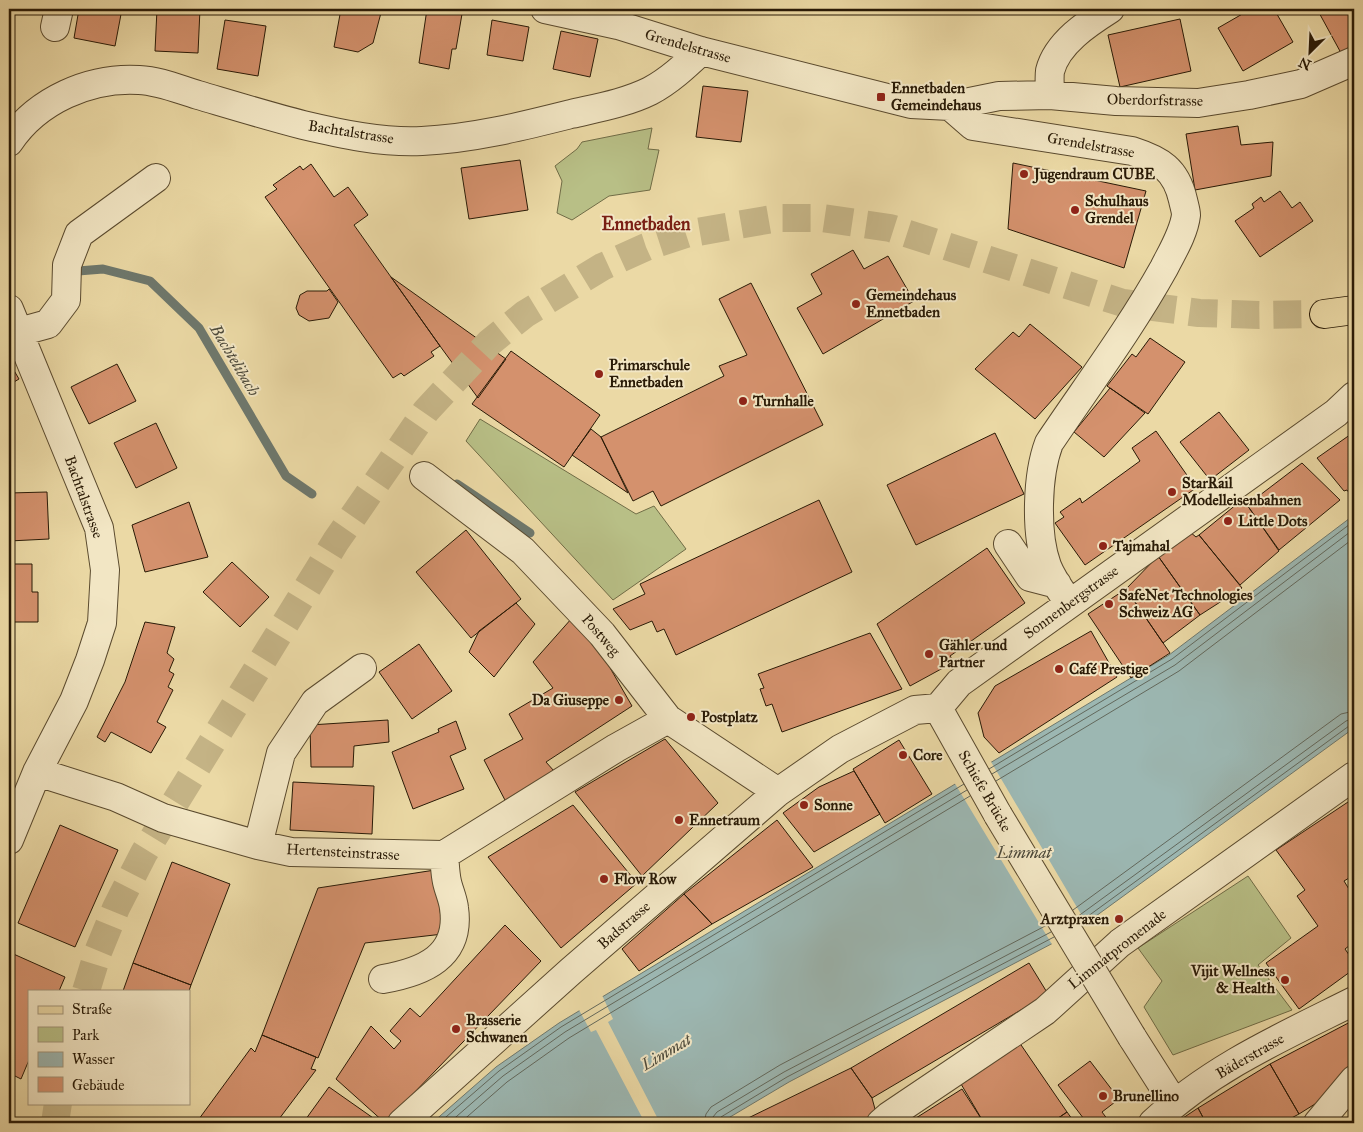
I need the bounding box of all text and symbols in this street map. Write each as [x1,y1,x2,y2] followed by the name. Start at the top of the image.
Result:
[643,25,733,67] street label: Grendelstrasse
[1286,28,1336,78] north arrow
[1296,53,1314,74] text: N
[891,79,982,114] place label: Ennetbaden Gemeindehaus
[1107,90,1203,110] street label: Oberdorfstrasse
[875,91,887,103] marker: Ennetbaden Gemeindehaus
[307,116,395,148] street label: Bachtalstrasse
[1046,128,1136,162] street label: Grendelstrasse
[1032,165,1155,184] place label: Jugendraum CUBE
[1018,168,1030,180] marker: Jugendraum CUBE
[1085,192,1149,227] place label: Schulhaus Grendel
[1069,204,1081,216] marker: Schulhaus Grendel
[602,213,691,235] district label: Ennetbaden
[866,286,957,321] place label: Gemeindehaus Ennetbaden
[850,298,862,310] marker: Gemeindehaus Ennetbaden
[206,320,264,399] water label: Bachtelibach
[609,356,691,391] place label: Primarschule Ennetbaden
[593,368,605,380] marker: Primarschule Ennetbaden
[752,392,815,410] place label: Turnhalle
[737,395,749,407] marker: Turnhalle
[61,453,107,541] street label: Bachtalstrasse
[1182,474,1302,509] place label: StarRail Modelleisenbahnen
[1166,486,1178,498] marker: StarRail Modelleisenbahnen
[1238,512,1308,530] place label: Little Dots
[1222,515,1234,527] marker: Little Dots
[1112,537,1171,556] place label: Tajmahal
[1097,540,1109,552] marker: Tajmahal
[1020,562,1122,642] street label: Sonnenbergstrasse
[1119,586,1253,621] place label: SafeNet Technologies Schweiz AG
[1103,598,1115,610] marker: SafeNet Technologies Schweiz AG
[578,610,625,660] street label: Postweg
[939,636,1008,671] place label: Gähler und Partner
[923,648,935,660] marker: Gähler und Partner
[1069,660,1149,679] place label: Café Prestige
[1053,663,1065,675] marker: Café Prestige
[532,691,610,710] place label: Da Giuseppe
[613,694,625,706] marker: Da Giuseppe
[701,708,758,727] place label: Postplatz
[685,711,697,723] marker: Postplatz
[913,746,943,764] place label: Core
[954,747,1016,835] street label: Schiefe Brücke
[897,749,909,761] marker: Core
[814,796,854,814] place label: Sonne
[798,799,810,811] marker: Sonne
[689,811,760,829] place label: Ennetraum
[673,814,685,826] marker: Ennetraum
[286,840,400,864] street label: Hertensteinstrasse
[996,843,1052,862] water label: Limmat
[614,870,678,888] place label: Flow Row
[598,873,610,885] marker: Flow Row
[594,897,654,953] street label: Badstrasse
[1064,905,1170,993] street label: Limmatpromenade
[1040,910,1110,929] place label: Arztpraxen
[1113,913,1125,925] marker: Arztpraxen
[1190,962,1276,997] place label: Vijit Wellness & Health
[1279,974,1291,986] marker: Vijit Wellness & Health
[28,990,190,1104] legend
[72,1000,112,1018] text: Straße
[466,1011,529,1046] place label: Brasserie Schwanen
[450,1023,462,1035] marker: Brasserie Schwanen
[72,1026,99,1044] text: Park
[637,1029,695,1075] water label: Limmat
[1213,1029,1287,1083] street label: Bäderstrasse
[72,1050,115,1068] text: Wasser
[72,1076,125,1094] text: Gebäude
[1113,1087,1179,1105] place label: Brunellino
[1097,1090,1109,1102] marker: Brunellino

